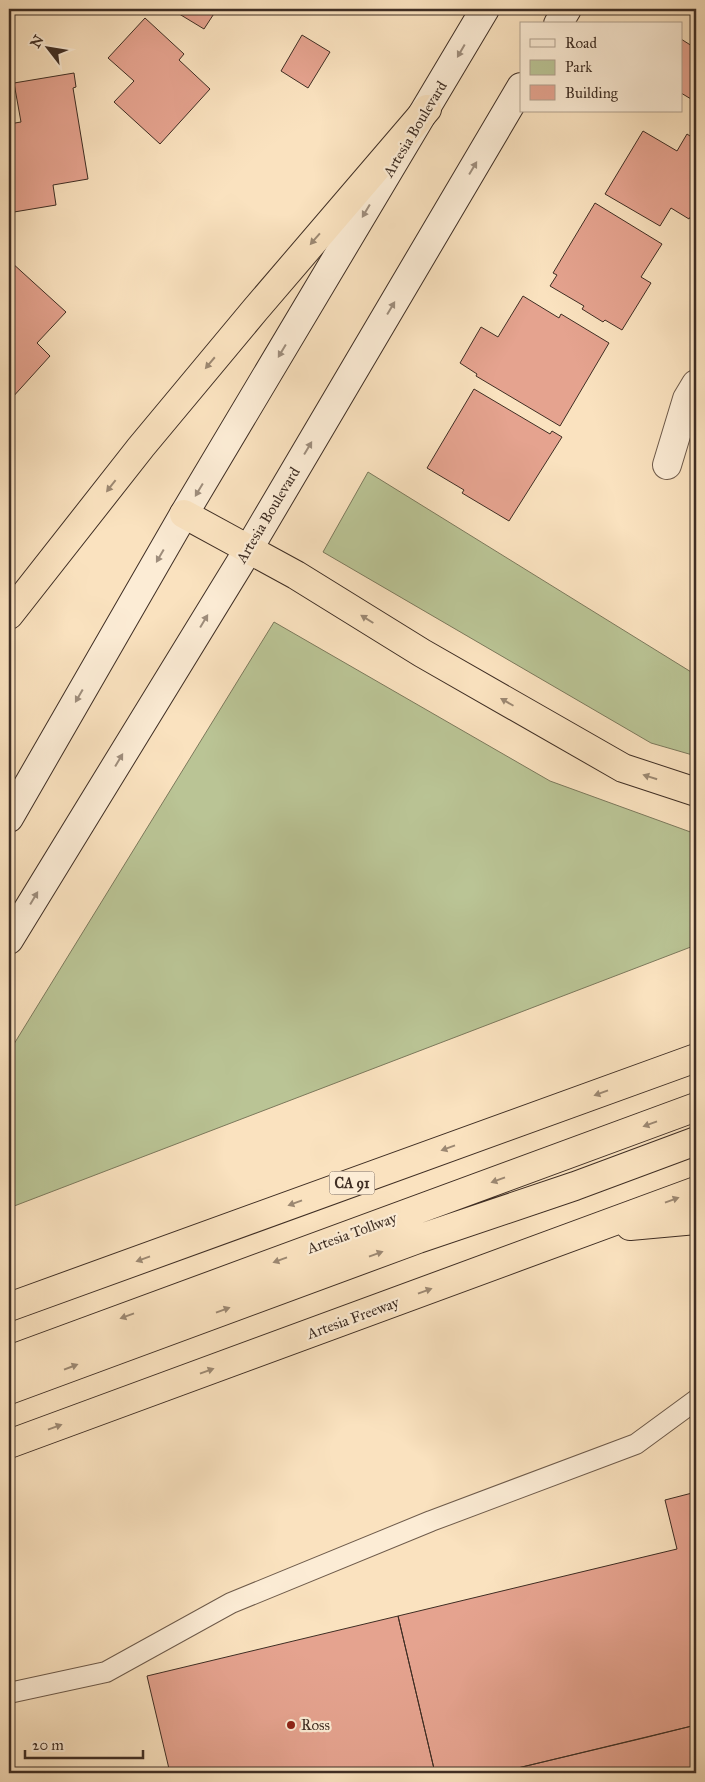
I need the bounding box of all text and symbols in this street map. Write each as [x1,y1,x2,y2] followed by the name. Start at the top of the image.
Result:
[22,22,72,72] north arrow
[520,22,682,112] legend
[27,32,48,51] text: N
[565,34,597,52] text: Road
[456,44,465,57] one-way arrow
[565,58,592,76] text: Park
[379,77,451,181] street label: Artesia Boulevard
[565,84,619,102] text: Building
[469,162,478,175] one-way arrow
[361,205,370,218] one-way arrow
[309,233,321,245] one-way arrow
[386,302,395,315] one-way arrow
[278,344,287,357] one-way arrow
[205,357,216,370] one-way arrow
[304,442,313,455] one-way arrow
[232,463,304,567] street label: Artesia Boulevard
[105,479,116,492] one-way arrow
[194,484,203,497] one-way arrow
[156,548,164,563] one-way arrow
[360,614,373,624] one-way arrow
[199,615,208,628] one-way arrow
[74,690,83,703] one-way arrow
[500,697,513,706] one-way arrow
[114,753,124,766] one-way arrow
[642,773,657,781] one-way arrow
[30,892,39,905] one-way arrow
[593,1089,608,1097] one-way arrow
[643,1121,658,1128] one-way arrow
[441,1145,456,1152] one-way arrow
[330,1172,374,1194] road number: CA 91
[490,1176,505,1184] one-way arrow
[665,1196,680,1204] one-way arrow
[288,1200,303,1207] one-way arrow
[304,1208,400,1258] street label: Artesia Tollway
[368,1250,383,1257] one-way arrow
[135,1256,150,1263] one-way arrow
[272,1257,287,1264] one-way arrow
[418,1287,433,1294] one-way arrow
[303,1293,402,1343] street label: Artesia Freeway
[216,1306,231,1314] one-way arrow
[119,1312,134,1320] one-way arrow
[64,1363,79,1371] one-way arrow
[200,1367,215,1375] one-way arrow
[47,1423,62,1430] one-way arrow
[301,1716,330,1734] place label: Ross
[285,1719,297,1731] marker: Ross
[25,1727,142,1759] scale bar
[32,1736,64,1754] text: 20 m

